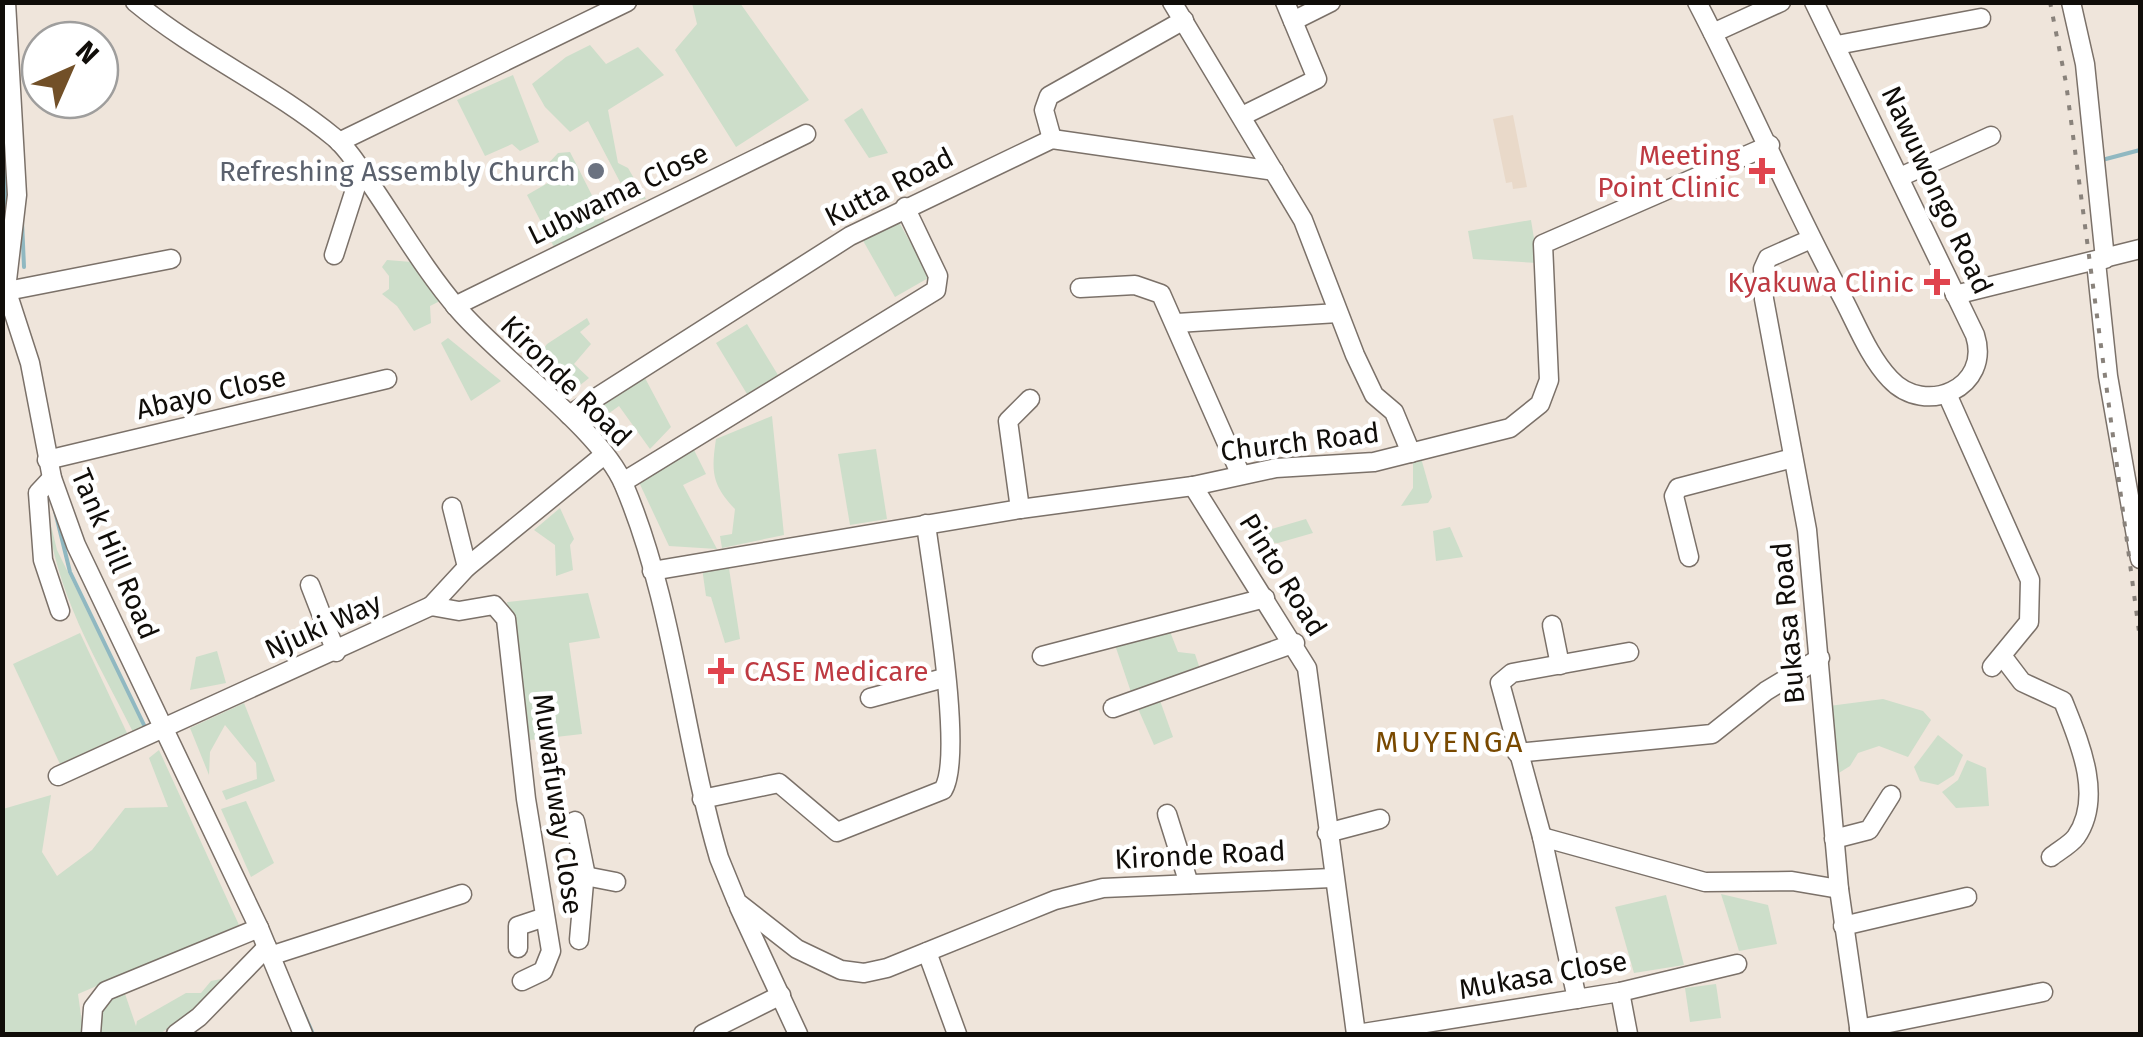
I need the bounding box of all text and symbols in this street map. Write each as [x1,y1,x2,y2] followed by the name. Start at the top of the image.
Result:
[20,20,120,120] north arrow
[69,34,106,71] text: N
[1874,81,2000,299] street label: Nawuwongo Road
[523,136,713,252] street label: Lubwama Close
[1597,139,1740,204] place label: Meeting Point Clinic
[819,141,959,233] street label: Kutta Road
[219,155,576,188] place label: Refreshing Assembly Church
[1749,158,1775,184] marker: Meeting Point Clinic
[585,160,607,182] marker: Refreshing Assembly Church
[1727,266,1914,299] place label: Kyakuwa Clinic
[1924,269,1950,295] marker: Kyakuwa Clinic
[494,309,638,453] street label: Kironde Road
[133,360,289,426] street label: Abayo Close
[1219,416,1381,468] street label: Church Road
[64,464,166,644] street label: Tank Hill Road
[1232,507,1334,643] street label: Pinto Road
[1764,541,1812,705] street label: Bukasa Road
[260,586,386,666] street label: Njuki Way
[744,655,929,688] place label: CASE Medicare
[708,658,734,684] marker: CASE Medicare
[526,691,590,917] street label: Muwafuway Close
[1375,724,1525,760] district label: MUYENGA
[1114,834,1286,876] street label: Kironde Road
[1456,944,1630,1006] street label: Mukasa Close

